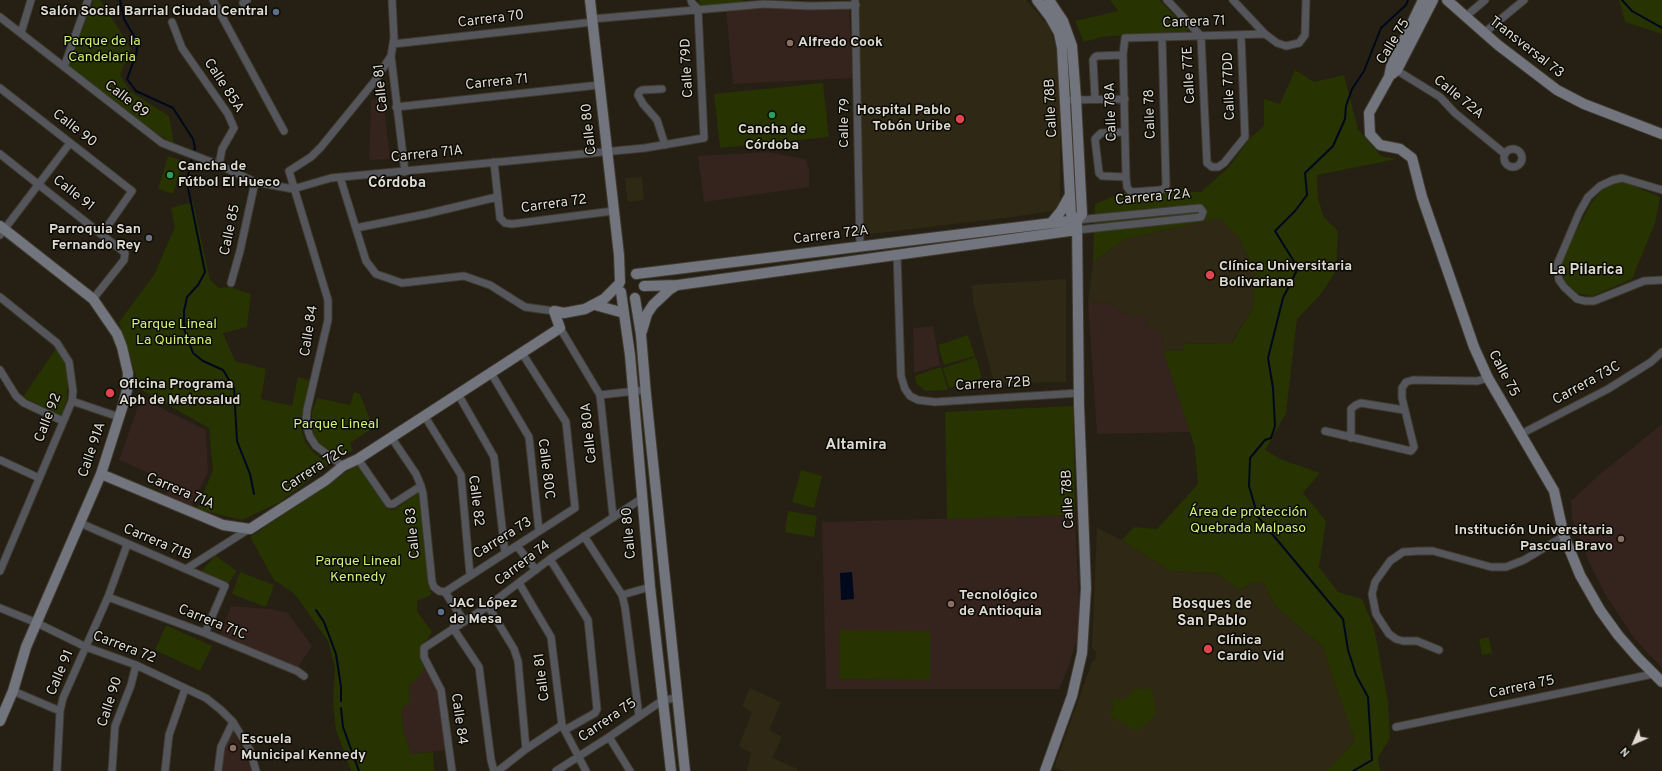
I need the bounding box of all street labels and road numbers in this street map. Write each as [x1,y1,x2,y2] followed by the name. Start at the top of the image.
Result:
[457,8,525,32] street label: Carrera 70
[1162,13,1226,33] street label: Carrera 71
[1485,14,1567,82] street label: Transversal 73
[1374,16,1414,68] street label: Calle 75
[678,38,698,98] street label: Calle 79D
[1180,46,1200,104] street label: Calle 77E
[1220,51,1240,121] street label: Calle 77DD
[199,56,247,116] street label: Calle 85A
[371,63,393,113] street label: Calle 81
[465,71,529,95] street label: Carrera 71
[1429,73,1487,123] street label: Calle 72A
[101,78,151,122] street label: Calle 89
[1042,78,1062,138] street label: Calle 78B
[1103,82,1121,142] street label: Calle 78A
[1142,89,1160,139] street label: Calle 78
[837,98,853,148] street label: Calle 79
[579,102,601,156] street label: Calle 80
[48,106,100,152] street label: Calle 90
[390,143,464,167] street label: Carrera 71A
[49,173,97,215] street label: Calle 91
[1115,186,1191,210] street label: Carrera 72A
[520,192,588,218] street label: Carrera 72
[217,203,245,257] street label: Calle 85
[792,223,870,249] street label: Carrera 72A
[298,304,322,358] street label: Calle 84
[1484,348,1522,400] street label: Calle 75
[1550,358,1624,410] street label: Carrera 73C
[955,375,1031,395] street label: Carrera 72B
[32,391,66,445] street label: Calle 92
[578,402,602,464] street label: Calle 80A
[76,420,110,480] street label: Calle 91A
[533,438,557,500] street label: Calle 80C
[279,442,351,498] street label: Carrera 72C
[1059,469,1079,529] street label: Calle 78B
[143,470,217,514] street label: Carrera 71A
[464,474,486,528] street label: Calle 82
[619,506,641,560] street label: Calle 80
[403,507,425,559] street label: Calle 83
[471,514,535,564] street label: Carrera 73
[120,521,194,565] street label: Carrera 71B
[492,538,554,590] street label: Carrera 74
[175,602,249,644] street label: Carrera 71C
[90,628,158,668] street label: Carrera 72
[44,648,78,698] street label: Calle 91
[532,652,554,702] street label: Calle 81
[1488,673,1556,703] street label: Carrera 75
[95,675,127,729] street label: Calle 90
[446,692,470,746] street label: Calle 84
[576,695,640,747] street label: Carrera 75

